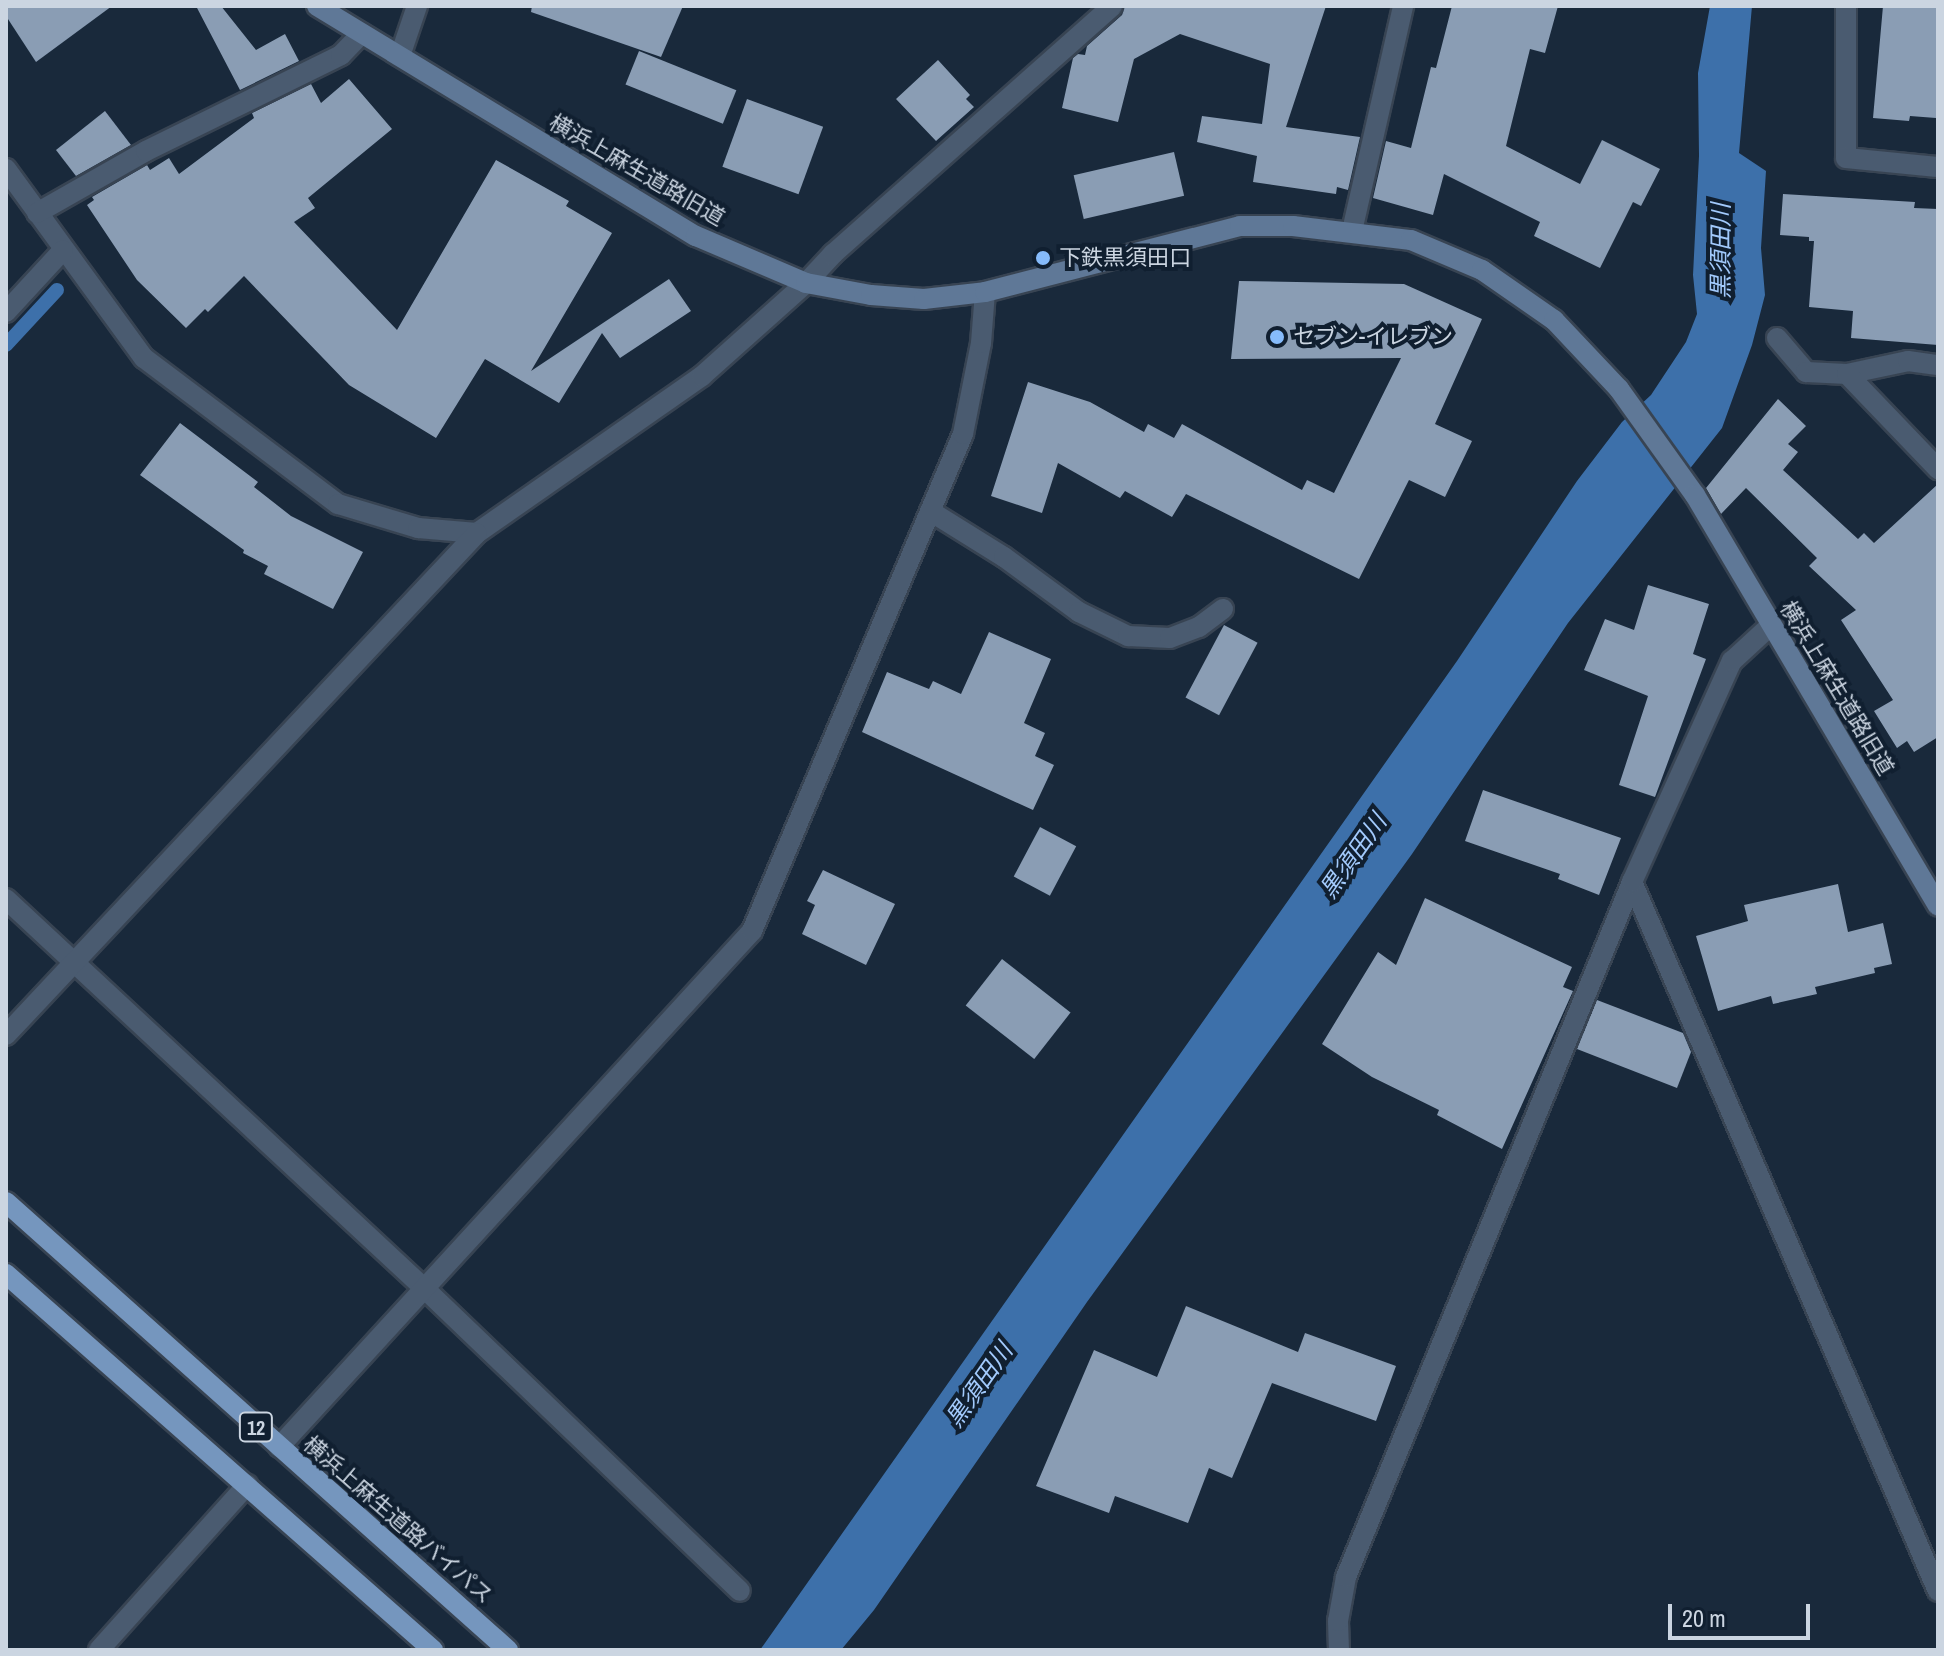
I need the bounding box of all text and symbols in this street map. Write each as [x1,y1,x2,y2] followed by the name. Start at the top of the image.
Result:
[545,109,729,231] street label: 横浜上麻生道路旧道
[1707,203,1735,299] water label: 黒須田川
[1059,245,1191,271] place label: 下鉄黒須田口
[1034,249,1052,267] marker: 下鉄黒須田口
[1293,324,1453,350] place label: セブン-イレブン
[1268,328,1286,346] marker: セブン-イレブン
[1775,596,1899,780] street label: 横浜上麻生道路旧道
[1314,808,1392,904] water label: 黒須田川
[940,1337,1018,1433] water label: 黒須田川
[238,1411,274,1443] road number: 12
[298,1431,498,1609] street label: 横浜上麻生道路バイパス
[1672,1588,1814,1638] scale bar
[1682,1602,1726,1634] text: 20 m

